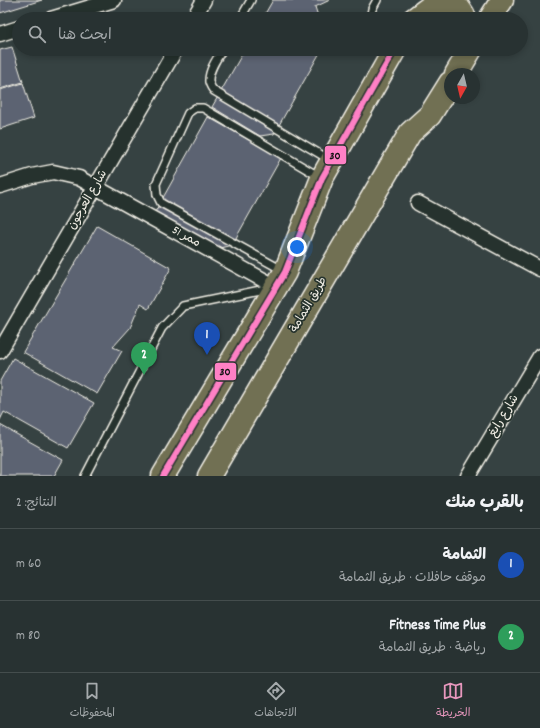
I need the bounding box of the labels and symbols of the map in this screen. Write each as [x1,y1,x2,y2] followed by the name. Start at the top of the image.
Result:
[444,68,480,104] north arrow
[324,145,347,165] line badge: 30
[330,149,340,165] text: 30
[64,167,112,233] street label: شارع العرجون
[169,222,203,252] street label: ممر 51
[287,237,307,257] your location
[286,274,332,336] street label: طريق الثمامة
[194,322,220,355] pin: 1
[131,342,157,375] pin: 2
[214,362,237,381] line badge: 30
[220,365,230,381] text: 30
[485,392,523,440] street label: شارع رابغ

